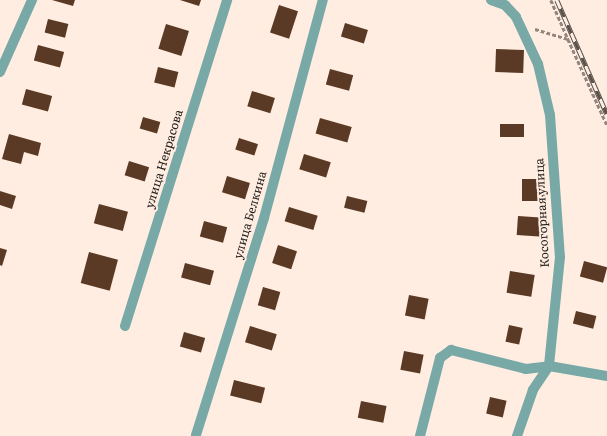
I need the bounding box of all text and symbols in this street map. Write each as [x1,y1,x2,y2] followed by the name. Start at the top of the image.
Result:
[142,108,186,210] street label: улица Некрасова
[532,158,552,268] street label: Косогорная улица
[231,169,269,261] street label: улица Белкина

